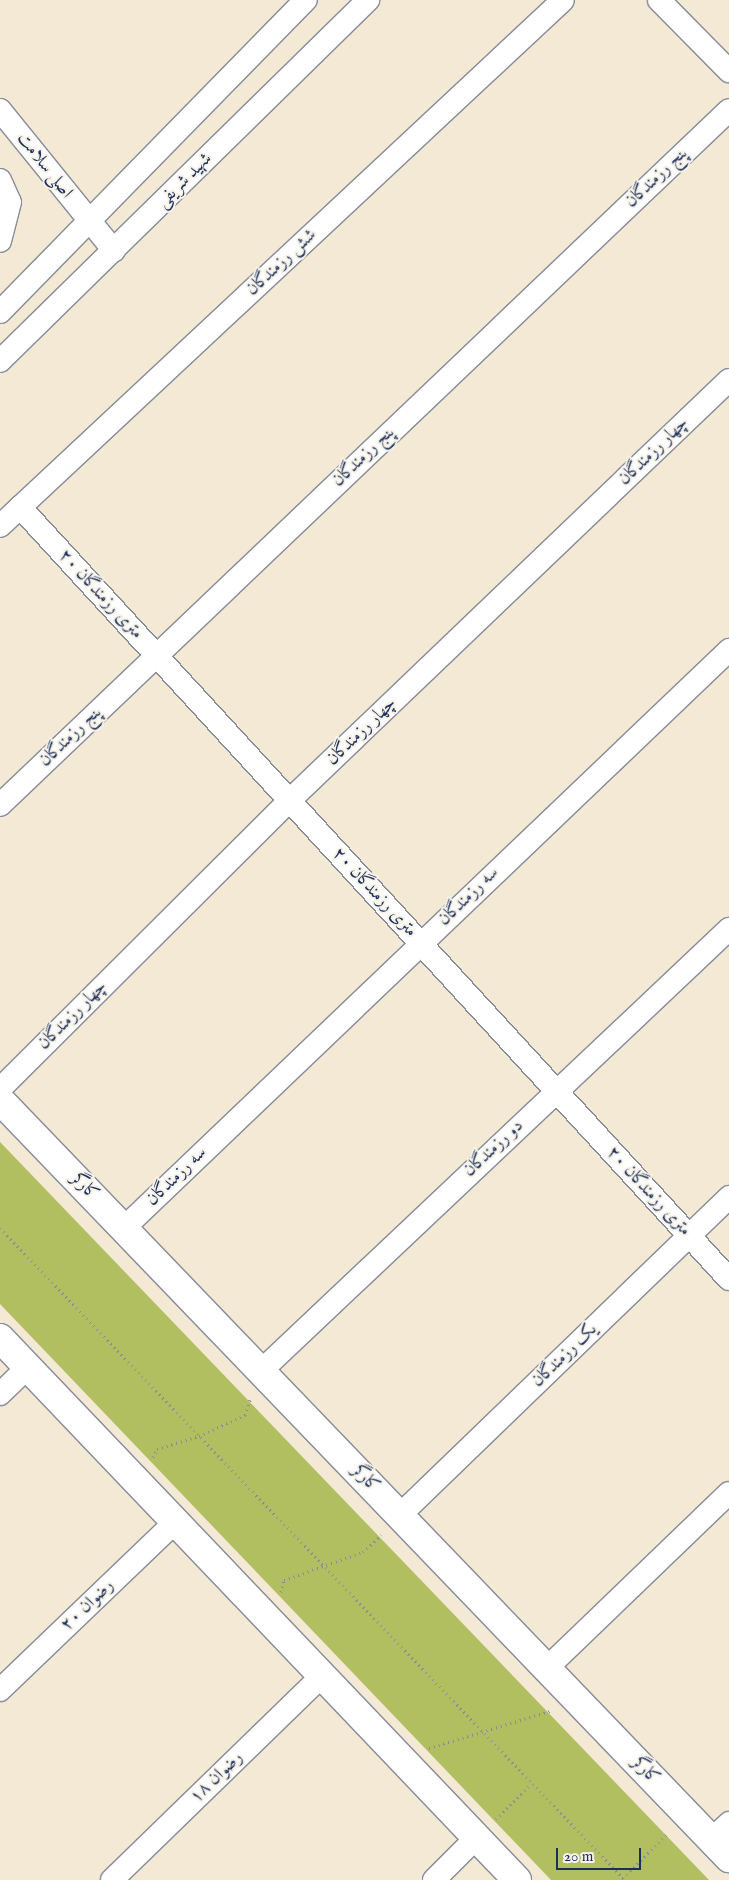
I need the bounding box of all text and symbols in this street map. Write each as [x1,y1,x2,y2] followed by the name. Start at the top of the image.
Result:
[12,129,76,203] street label: اصلی سلامت
[621,143,693,213] street label: پنج رزمندگان
[153,149,217,213] street label: شهید شریفی
[242,225,322,301] street label: شش رزمندگان
[614,413,694,491] street label: چهار رزمندگان
[328,422,400,492] street label: پنج رزمندگان
[53,546,147,644] street label: ۲۰ متری رزمندگان
[322,693,402,771] street label: چهار رزمندگان
[35,702,107,772] street label: پنج رزمندگان
[327,844,421,942] street label: ۲۰ متری رزمندگان
[434,863,504,931] street label: سه رزمندگان
[34,977,112,1055] street label: چهار رزمندگان
[460,1116,528,1182] street label: دو رزمندگان
[142,1143,212,1211] street label: سه رزمندگان
[601,1143,695,1241] street label: ۲۰ متری رزمندگان
[65,1168,103,1206] street label: کارگر
[528,1320,602,1392] street label: یک رزمندگان
[346,1460,384,1498] street label: کارگر
[57,1576,119,1636] street label: رضوان ۲۰
[186,1748,248,1808] street label: رضوان ۱۸
[626,1752,664,1790] street label: کارگر
[559,1838,644,1870] scale bar
[564,1847,593,1866] text: 20 m

